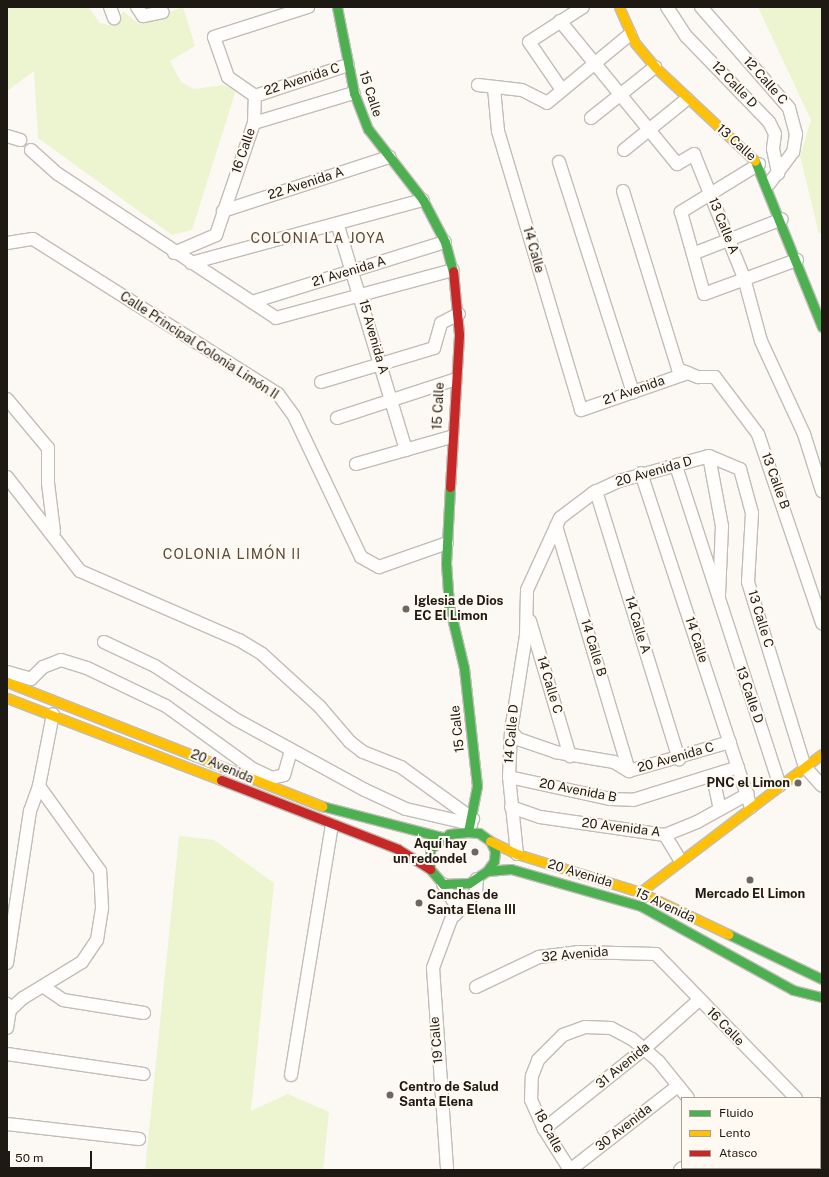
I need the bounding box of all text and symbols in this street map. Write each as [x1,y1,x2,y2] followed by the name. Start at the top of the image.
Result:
[739,54,791,108] street label: 12 Calle C
[708,58,760,112] street label: 12 Calle D
[262,60,342,100] street label: 22 Avenida C
[355,69,385,119] street label: 15 Calle
[713,121,759,165] street label: 13 Calle
[229,126,259,176] street label: 16 Calle
[266,164,346,204] street label: 22 Avenida A
[705,195,741,257] street label: 13 Calle A
[519,225,547,275] street label: 14 Calle
[250,230,386,246] district label: COLONIA LA JOYA
[310,253,388,291] street label: 21 Avenida A
[117,289,281,403] street label: Calle Principal Colonia Limón II
[355,298,391,376] street label: 15 Avenida A
[601,373,667,409] street label: 21 Avenida
[430,382,448,430] street label: 15 Calle
[758,450,792,512] street label: 13 Calle B
[614,454,694,490] street label: 20 Avenida D
[163,546,301,562] district label: COLONIA LIMÓN II
[744,588,776,650] street label: 13 Calle C
[414,594,504,625] place label: Iglesia de Dios EC El Limon
[621,594,653,656] street label: 14 Calle A
[401,604,411,614] marker: Iglesia de Dios EC El Limon
[681,615,711,665] street label: 14 Calle
[577,617,609,679] street label: 14 Calle B
[533,654,565,716] street label: 14 Calle C
[732,664,766,726] street label: 13 Calle D
[502,704,522,764] street label: 14 Calle D
[448,705,468,753] street label: 15 Calle
[636,740,716,776] street label: 20 Avenida C
[188,747,256,787] street label: 20 Avenida
[707,775,790,791] place label: PNC el Limon
[538,776,618,806] street label: 20 Avenida B
[793,778,803,788] marker: PNC el Limon
[581,815,661,841] street label: 20 Avenida A
[393,837,467,868] place label: Aquí hay un redondel
[470,847,480,857] marker: Aquí hay un redondel
[546,857,614,891] street label: 20 Avenida
[745,875,755,885] marker: Mercado El Limon
[632,885,698,927] street label: 15 Avenida
[695,886,805,902] place label: Mercado El Limon
[427,888,516,919] place label: Canchas de Santa Elena III
[414,898,424,908] marker: Canchas de Santa Elena III
[541,944,609,966] street label: 32 Avenida
[703,1005,747,1049] street label: 16 Calle
[427,1016,447,1064] street label: 19 Calle
[593,1040,653,1092] street label: 31 Avenida
[399,1080,499,1111] place label: Centro de Salud Santa Elena
[384,1089,396,1101] marker: Centro de Salud Santa Elena
[681,1097,821,1169] legend
[593,1101,655,1155] street label: 30 Avenida
[530,1106,566,1156] street label: 18 Calle
[719,1106,754,1120] text: Fluido
[719,1126,750,1140] text: Lento
[10,1143,94,1169] scale bar
[719,1146,757,1160] text: Atasco
[15,1151,43,1165] text: 50 m

